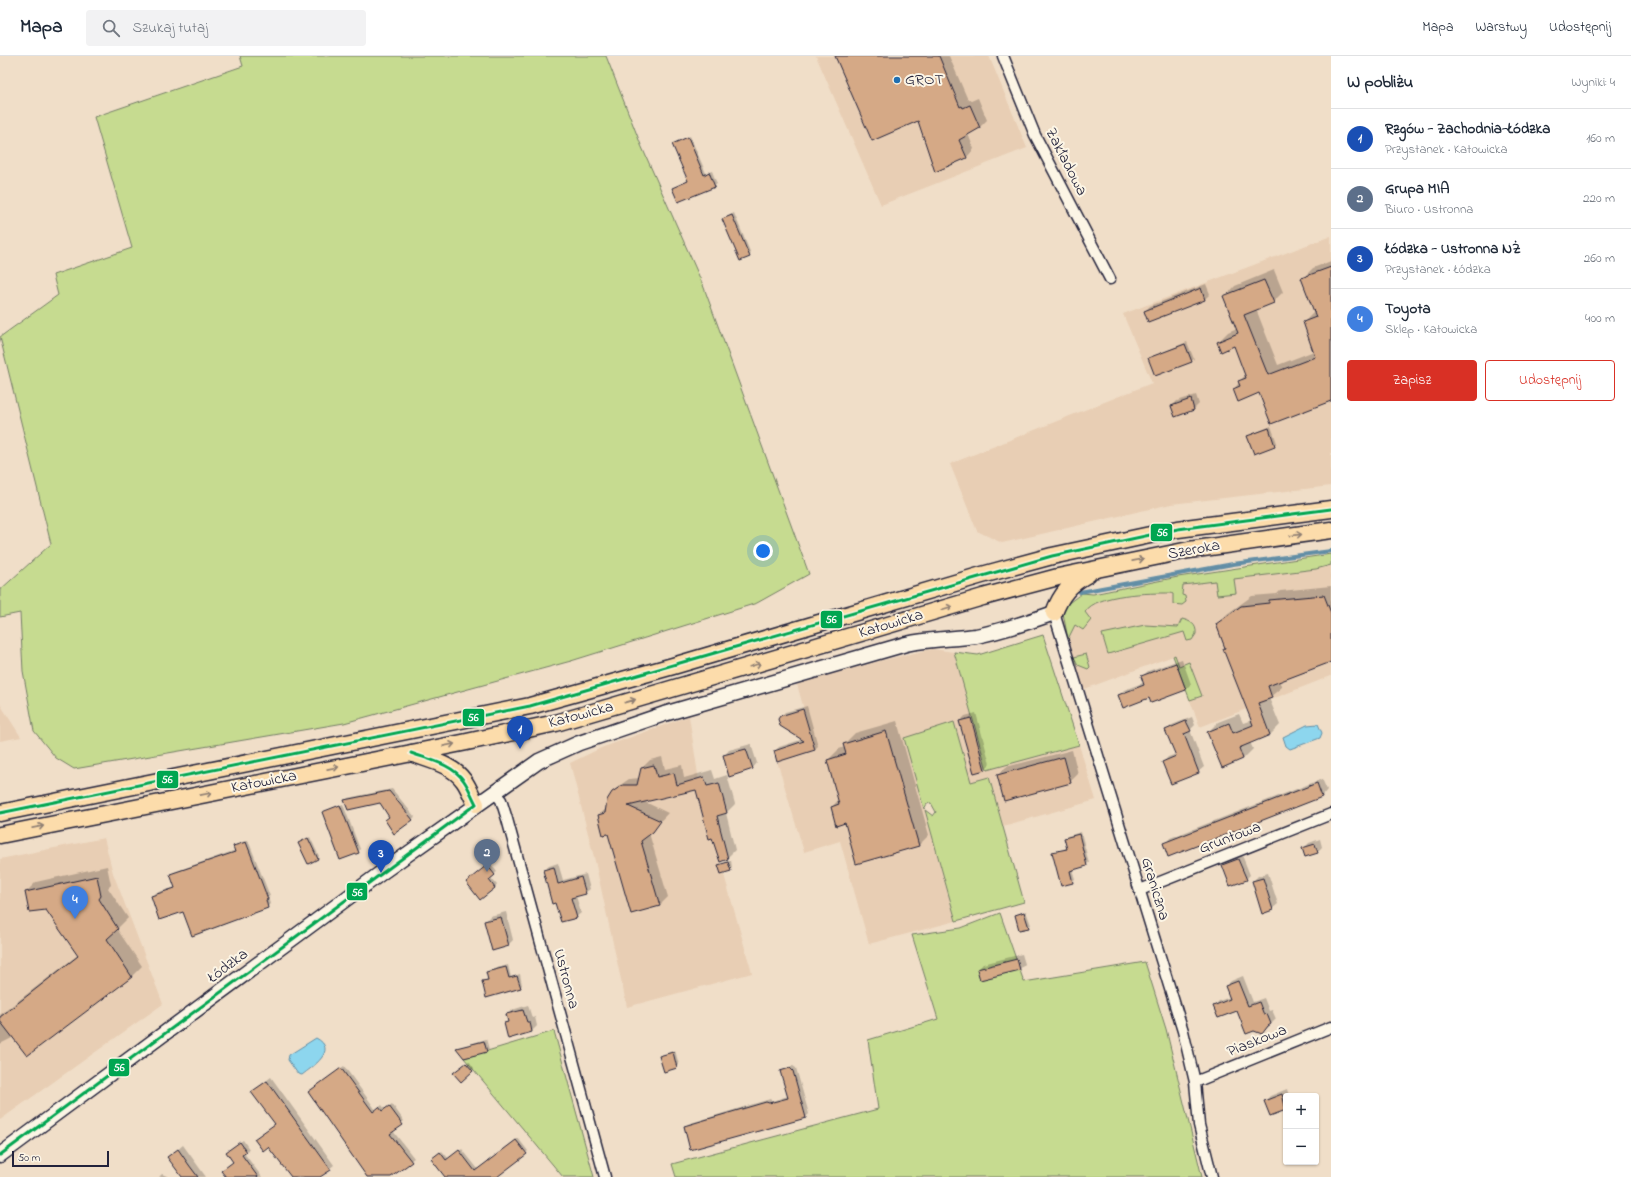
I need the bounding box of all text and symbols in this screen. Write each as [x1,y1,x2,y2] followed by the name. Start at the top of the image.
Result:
[86,10,366,46] search box
[20,14,62,41] text: Mapa
[100,17,122,39] icon: search
[132,17,208,39] text: Szukaj tutaj
[1422,17,1454,38] text: Mapa
[1476,17,1527,38] text: Warstwy
[1549,17,1611,38] text: Udostępnij
[905,68,944,92] place label: GROT
[1347,70,1413,95] text: W pobliżu
[1571,73,1615,92] text: Wyniki: 4
[892,75,902,85] marker: GROT
[1385,118,1550,140] text: Rzgów - Zachodnia-Łódzka
[1039,124,1093,200] street label: Zakładowa
[1358,129,1362,148] text: 1
[1586,129,1615,148] text: 160 m
[1385,140,1507,159] text: Przystanek · Katowicka
[1385,178,1449,200] text: Grupa MIA
[1357,189,1363,208] text: 2
[1583,189,1615,208] text: 220 m
[1385,200,1473,219] text: Biuro · Ustronna
[1385,238,1521,260] text: Łódzka - Ustronna NŻ
[1357,249,1363,268] text: 3
[1584,249,1615,268] text: 260 m
[1385,260,1491,279] text: Przystanek · Łódzka
[1385,298,1431,320] text: Toyota
[1357,309,1363,328] text: 4
[1585,309,1615,328] text: 400 m
[1385,320,1477,339] text: Sklep · Katowicka
[1347,360,1477,401] button: Zapisz
[1485,360,1615,401] button: Udostępnij
[1150,523,1173,542] line badge: 56
[1156,525,1168,541] text: 56
[1289,531,1302,538] one-way arrow
[1166,534,1222,566] street label: Szeroka
[753,541,773,561] your location
[1131,556,1144,564] one-way arrow
[856,603,926,645] street label: Katowicka
[940,604,953,611] one-way arrow
[820,610,843,629] line badge: 56
[825,612,837,628] text: 56
[748,661,761,668] one-way arrow
[546,695,616,735] street label: Katowicka
[623,697,636,704] one-way arrow
[462,708,485,727] line badge: 56
[467,710,479,726] text: 56
[507,716,533,749] pin: 1
[443,741,456,749] one-way arrow
[229,764,299,800] street label: Katowicka
[326,764,339,772] one-way arrow
[156,770,179,789] line badge: 56
[161,772,173,788] text: 56
[199,789,212,797] one-way arrow
[1195,815,1265,861] street label: Gruntowa
[31,823,44,831] one-way arrow
[474,839,500,872] pin: 2
[368,840,394,873] pin: 3
[1134,855,1176,923] street label: Graniczna
[346,882,368,901] line badge: 56
[351,885,363,901] text: 56
[62,886,88,919] pin: 4
[202,943,253,990] street label: Łódzka
[546,946,586,1012] street label: Ustronna
[1224,1018,1290,1064] street label: Piaskowa
[108,1058,130,1077] line badge: 56
[113,1060,125,1076] text: 56
[1283,1093,1319,1165] map controls
[1283,1093,1319,1129] button: +
[1283,1129,1319,1165] button: −
[12,1149,109,1168] scale bar
[18,1150,40,1166] text: 50 m

